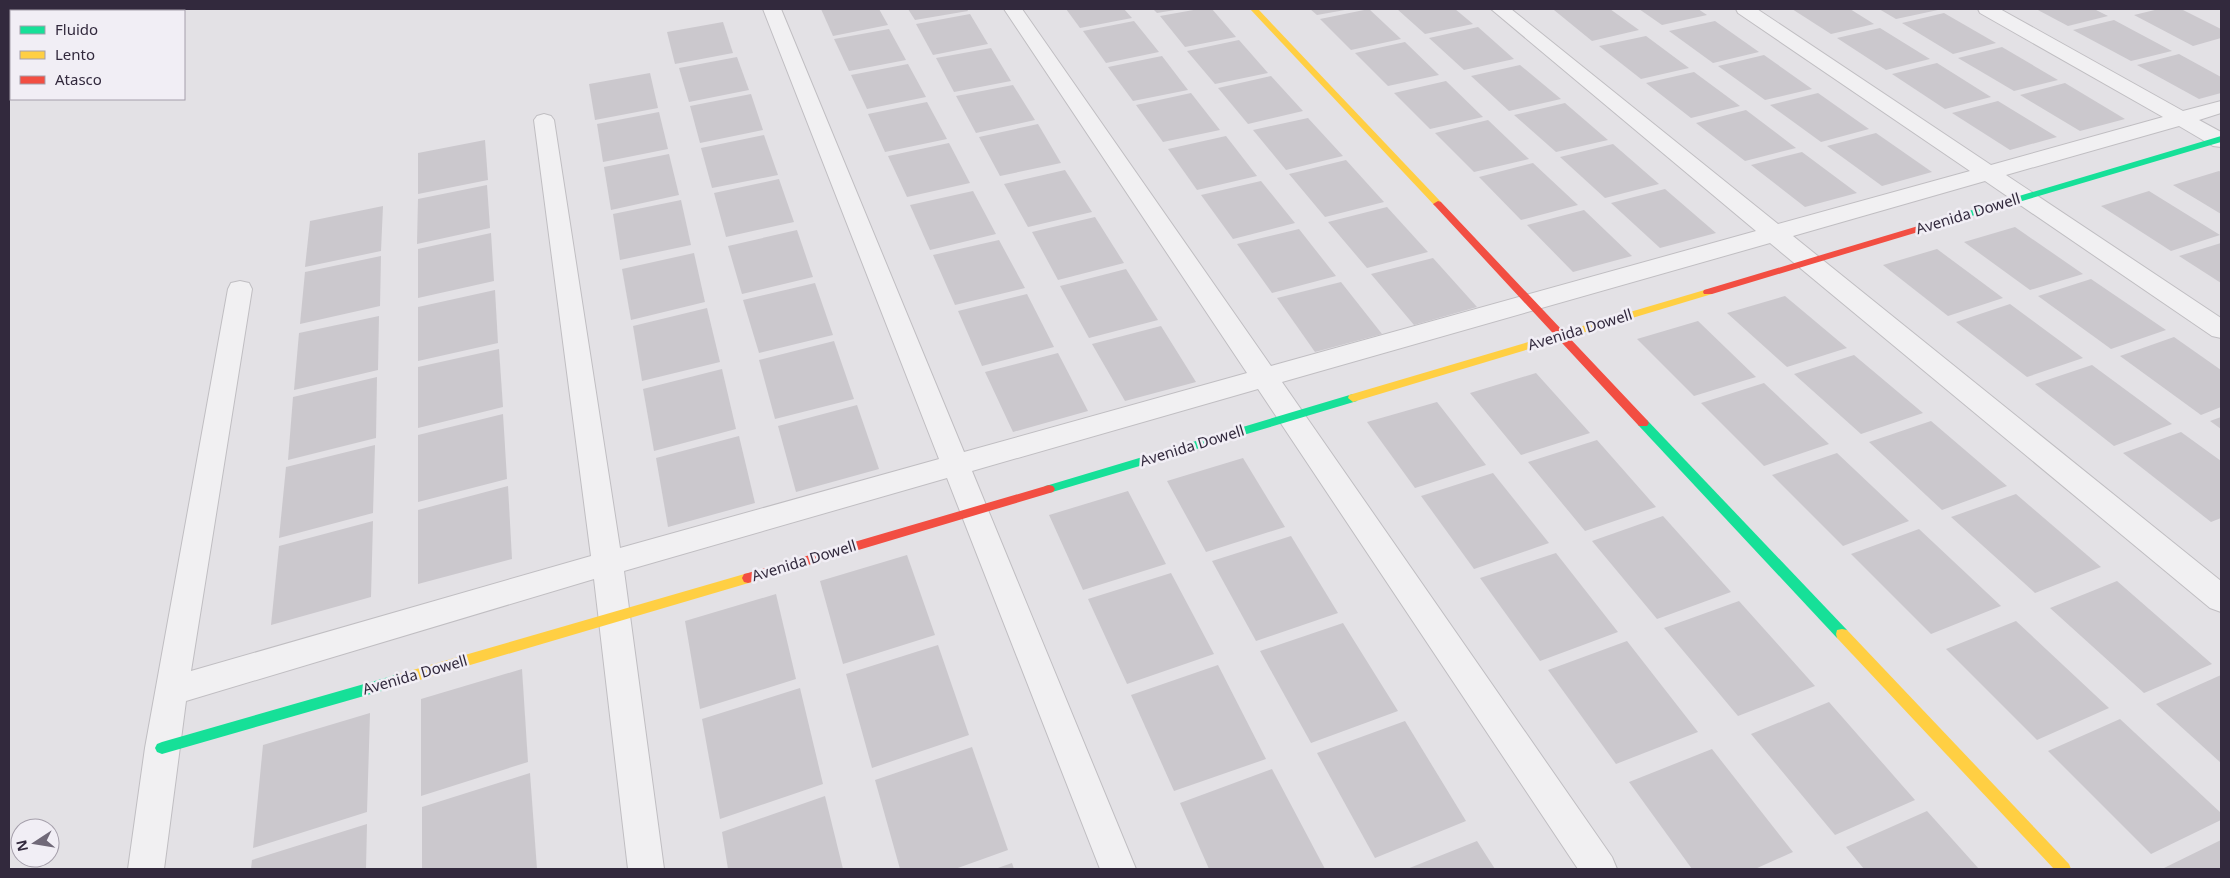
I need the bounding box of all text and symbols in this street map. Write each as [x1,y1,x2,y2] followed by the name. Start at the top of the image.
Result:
[10,10,185,100] legend
[55,19,98,39] text: Fluido
[55,44,95,64] text: Lento
[55,69,102,89] text: Atasco
[1913,188,2022,238] street label: Avenida Dowell
[1525,304,1634,354] street label: Avenida Dowell
[1137,420,1246,470] street label: Avenida Dowell
[749,535,858,585] street label: Avenida Dowell
[360,650,469,699] street label: Avenida Dowell
[10,818,60,868] north arrow
[11,838,32,853] text: N

